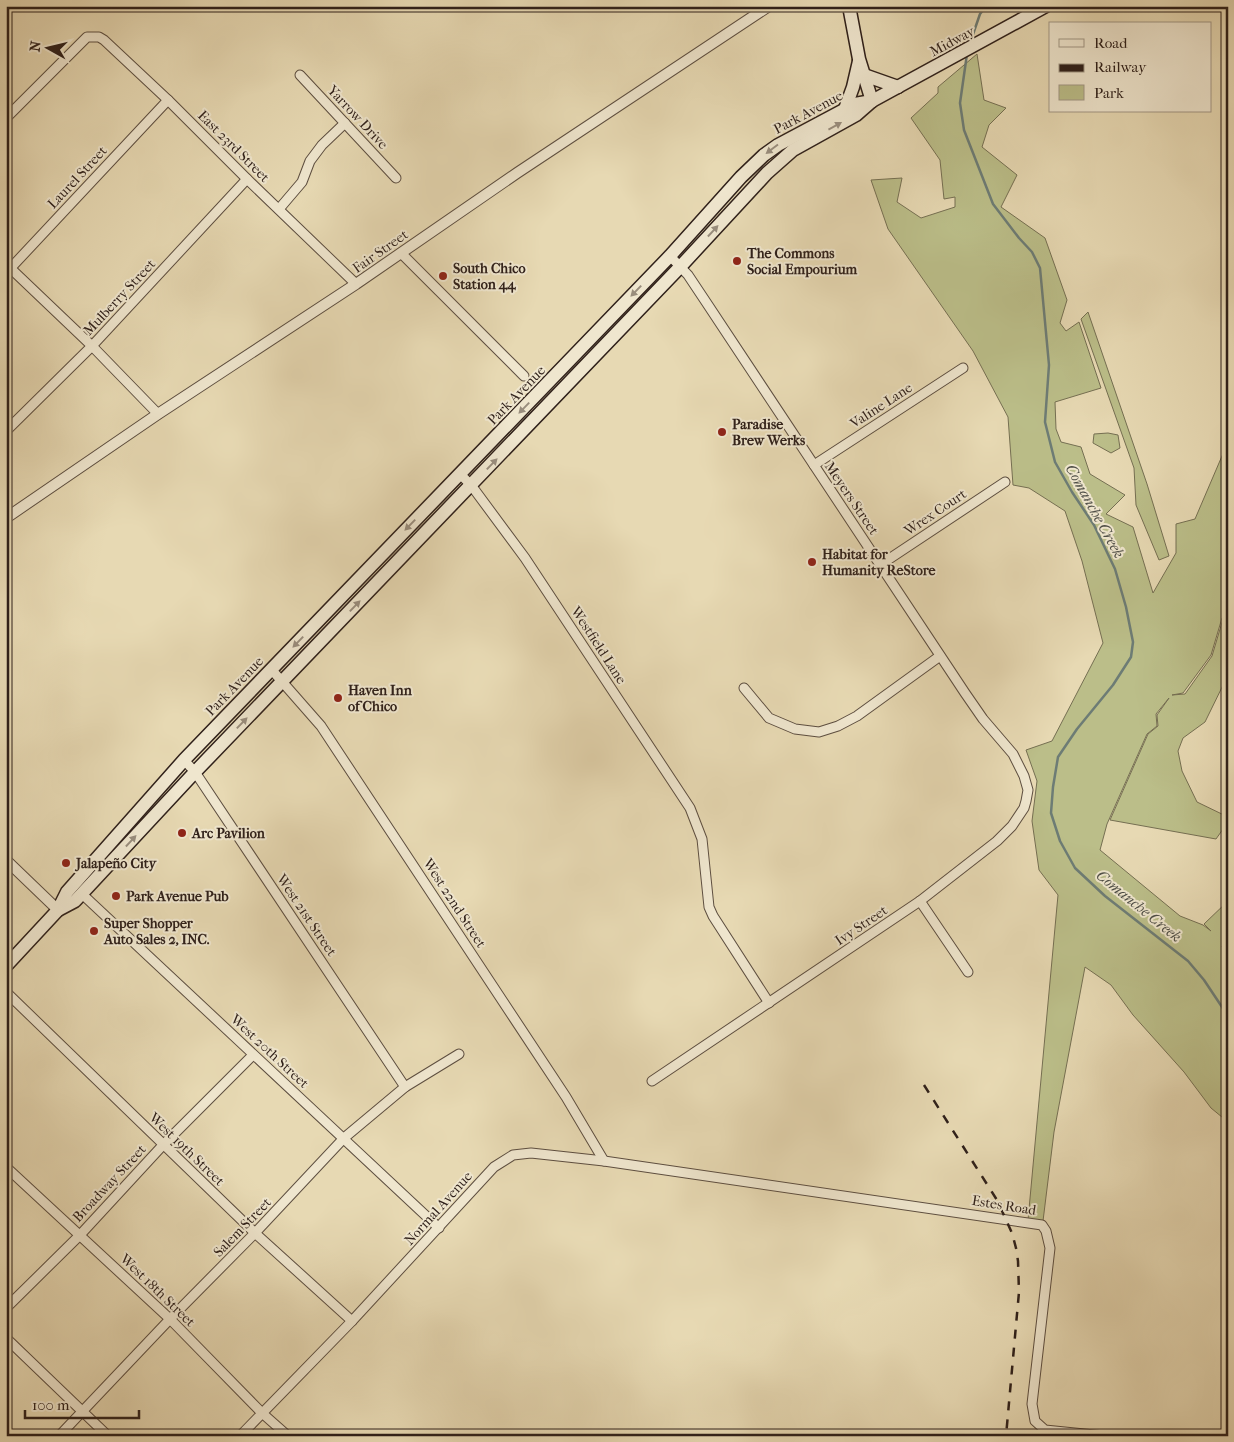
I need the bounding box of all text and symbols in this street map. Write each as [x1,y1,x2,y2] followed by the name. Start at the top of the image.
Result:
[22,22,72,72] north arrow
[927,22,978,60] street label: Midway
[1049,22,1212,112] legend
[1094,34,1128,52] text: Road
[26,39,45,53] text: N
[1094,58,1147,76] text: Railway
[323,81,392,153] street label: Yarrow Drive
[1094,84,1124,102] text: Park
[771,87,846,138] street label: Park Avenue
[194,107,273,186] street label: East 23rd Street
[828,122,843,130] one-way arrow
[44,143,111,212] street label: Laurel Street
[765,144,779,154] one-way arrow
[349,226,411,277] street label: Fair Street
[707,226,719,238] one-way arrow
[746,245,858,278] place label: The Commons Social Empourium
[731,255,743,267] marker: The Commons Social Empourium
[80,256,159,339] street label: Mulberry Street
[453,260,526,293] place label: South Chico Station 44
[437,270,449,282] marker: South Chico Station 44
[630,285,642,297] one-way arrow
[484,362,549,429] street label: Park Avenue
[846,379,916,432] street label: Valine Lane
[518,402,530,414] one-way arrow
[732,416,806,449] place label: Paradise Brew Werks
[716,426,728,438] marker: Paradise Brew Werks
[486,458,498,470] one-way arrow
[821,458,882,538] street label: Meyers Street
[1062,461,1128,561] water label: Comanche Creek
[900,485,970,540] street label: Wrex Court
[405,518,417,530] one-way arrow
[822,546,936,579] place label: Habitat for Humanity ReStore
[806,556,818,568] marker: Habitat for Humanity ReStore
[349,601,361,613] one-way arrow
[567,603,630,687] street label: Westfield Lane
[292,635,304,647] one-way arrow
[202,653,267,720] street label: Park Avenue
[348,682,413,715] place label: Haven Inn of Chico
[332,692,344,704] marker: Haven Inn of Chico
[236,718,248,730] one-way arrow
[191,825,266,842] place label: Arc Pavilion
[176,827,188,839] marker: Arc Pavilion
[125,836,137,848] one-way arrow
[74,855,158,872] place label: Jalapeño City
[419,855,490,951] street label: West 22nd Street
[60,857,72,869] marker: Jalapeño City
[1093,866,1185,946] water label: Comanche Creek
[272,870,340,960] street label: West 21st Street
[126,888,229,905] place label: Park Avenue Pub
[110,890,122,902] marker: Park Avenue Pub
[832,902,891,949] street label: Ivy Street
[103,915,210,948] place label: Super Shopper Auto Sales 2, INC.
[88,925,100,937] marker: Super Shopper Auto Sales 2, INC.
[226,1010,312,1092] street label: West 20th Street
[145,1108,228,1190] street label: West 19th Street
[69,1141,150,1226] street label: Broadway Street
[401,1168,476,1249] street label: Normal Avenue
[971,1192,1038,1219] street label: Estes Road
[210,1194,275,1261] street label: Salem Street
[116,1250,199,1330] street label: West 18th Street
[25,1387,139,1419] scale bar
[32,1396,70,1414] text: 100 m

